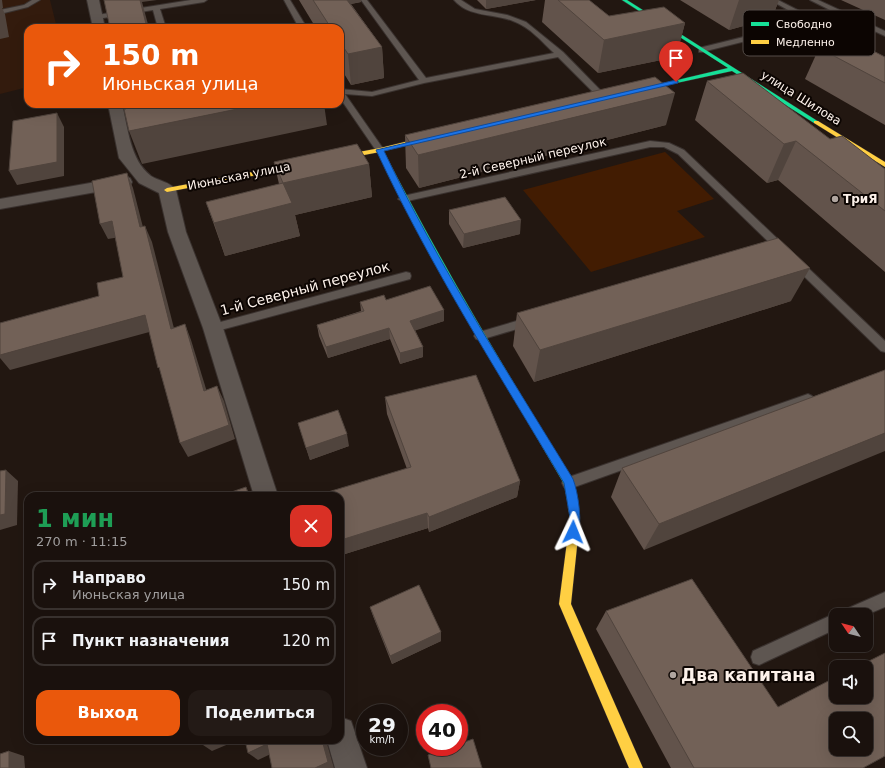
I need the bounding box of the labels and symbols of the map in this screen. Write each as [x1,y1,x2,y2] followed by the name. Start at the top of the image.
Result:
[743,10,875,56] legend
[776,18,832,31] text: Свободно
[776,36,835,49] text: Медленно
[659,41,693,82] pin
[758,68,844,128] street label: улица Шилова
[458,134,608,182] street label: 2-й Северный переулок
[186,159,292,193] street label: Июньская улица
[843,192,877,206] place label: ТриЯ
[830,194,840,204] marker: ТриЯ
[218,258,392,318] street label: 1-й Северный переулок
[552,511,594,553] position arrow
[829,608,873,652] north arrow
[681,665,816,685] place label: Два капитана
[668,670,678,680] marker: Два капитана
[416,704,468,756] speed limit sign: 40

